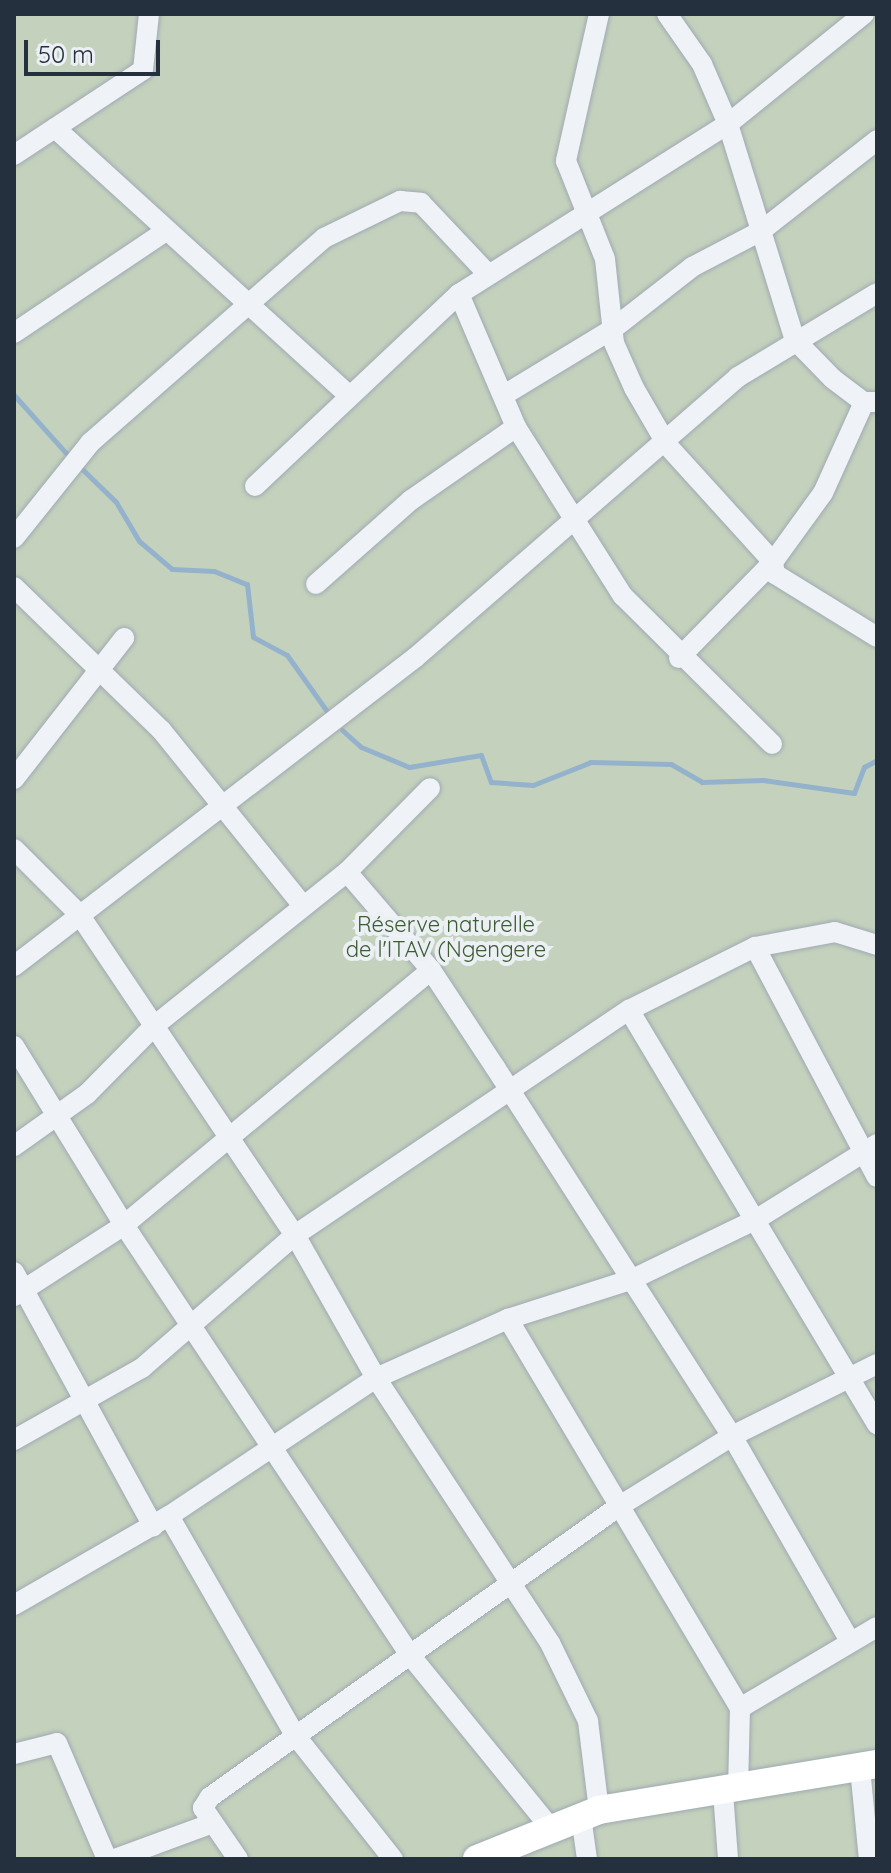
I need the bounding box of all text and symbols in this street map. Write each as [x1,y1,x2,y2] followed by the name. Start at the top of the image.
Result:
[28,24,164,74] scale bar
[38,39,94,69] text: 50 m
[346,911,546,962] park label: Réserve naturelle de l'ITAV (Ngengere

